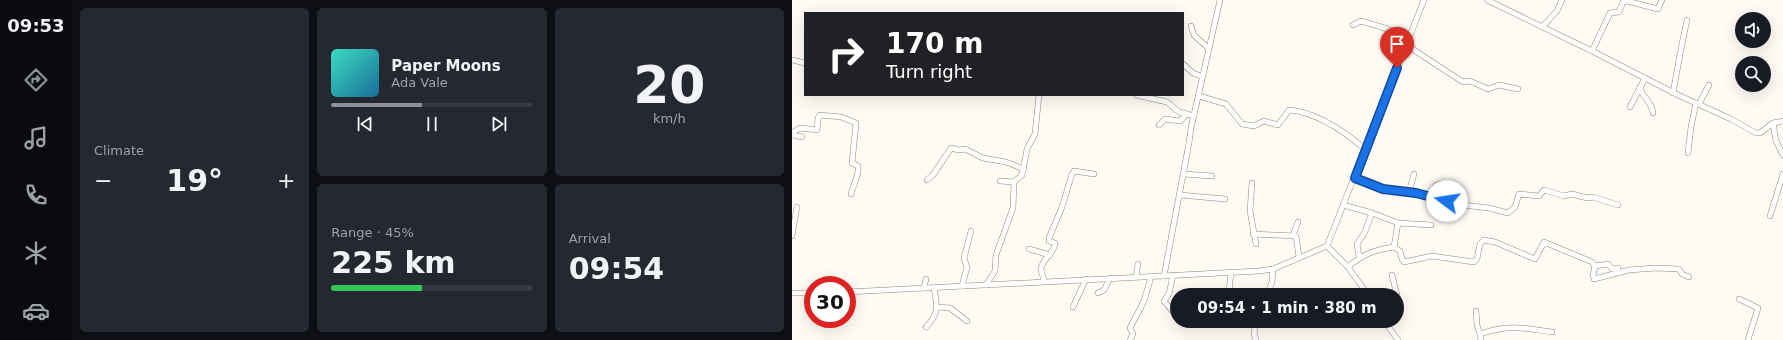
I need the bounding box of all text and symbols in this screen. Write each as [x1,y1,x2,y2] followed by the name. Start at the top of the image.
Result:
[1735,12,1771,92] map controls
[1735,12,1771,48] button: sound
[7,15,65,36] text: 09:53
[886,27,983,60] text: 170 m
[1380,27,1414,68] pin
[820,28,872,80] icon: right
[1386,33,1408,55] icon: arrive
[633,55,706,115] text: 20
[1735,56,1771,92] button: search
[391,57,501,75] text: Paper Moons
[886,61,972,82] text: Turn right
[22,66,50,94] icon: directions
[391,75,448,90] text: Ada Vale
[653,111,686,126] text: km/h
[354,113,376,135] icon: previous
[421,113,443,135] icon: pause
[488,113,510,135] icon: next
[22,124,50,152] icon: music
[94,143,144,158] text: Climate
[166,163,223,198] text: 19°
[94,168,112,193] text: −
[277,168,295,193] text: +
[1426,180,1468,222] position arrow
[22,181,50,209] icon: phone
[331,225,414,240] text: Range · 45%
[569,231,611,246] text: Arrival
[22,239,50,267] icon: climate
[331,245,456,280] text: 225 km
[569,251,664,286] text: 09:54
[804,276,856,328] speed limit sign: 30
[22,297,50,325] icon: car
[1197,299,1377,317] text: 09:54 · 1 min · 380 m

